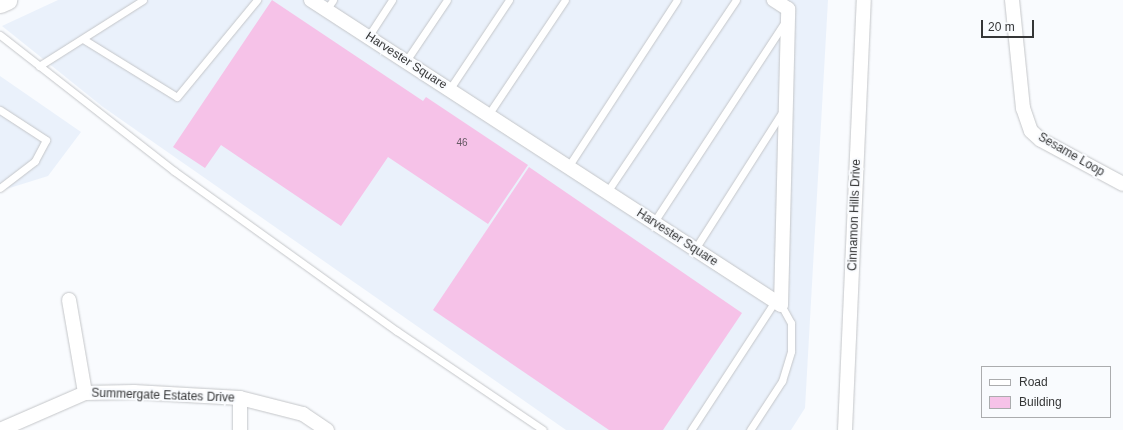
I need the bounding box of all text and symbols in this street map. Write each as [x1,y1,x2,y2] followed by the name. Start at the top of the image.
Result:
[983,12,1036,38] scale bar
[988,20,1015,34] text: 20 m
[363,29,449,93] street label: Harvester Square
[1035,130,1107,180] street label: Sesame Loop
[456,137,468,149] house number: 46
[846,159,864,271] street label: Cinnamon Hills Drive
[634,206,720,270] street label: Harvester Square
[981,366,1111,418] legend
[1019,375,1048,389] text: Road
[91,386,235,406] street label: Summergate Estates Drive
[1019,395,1062,409] text: Building

